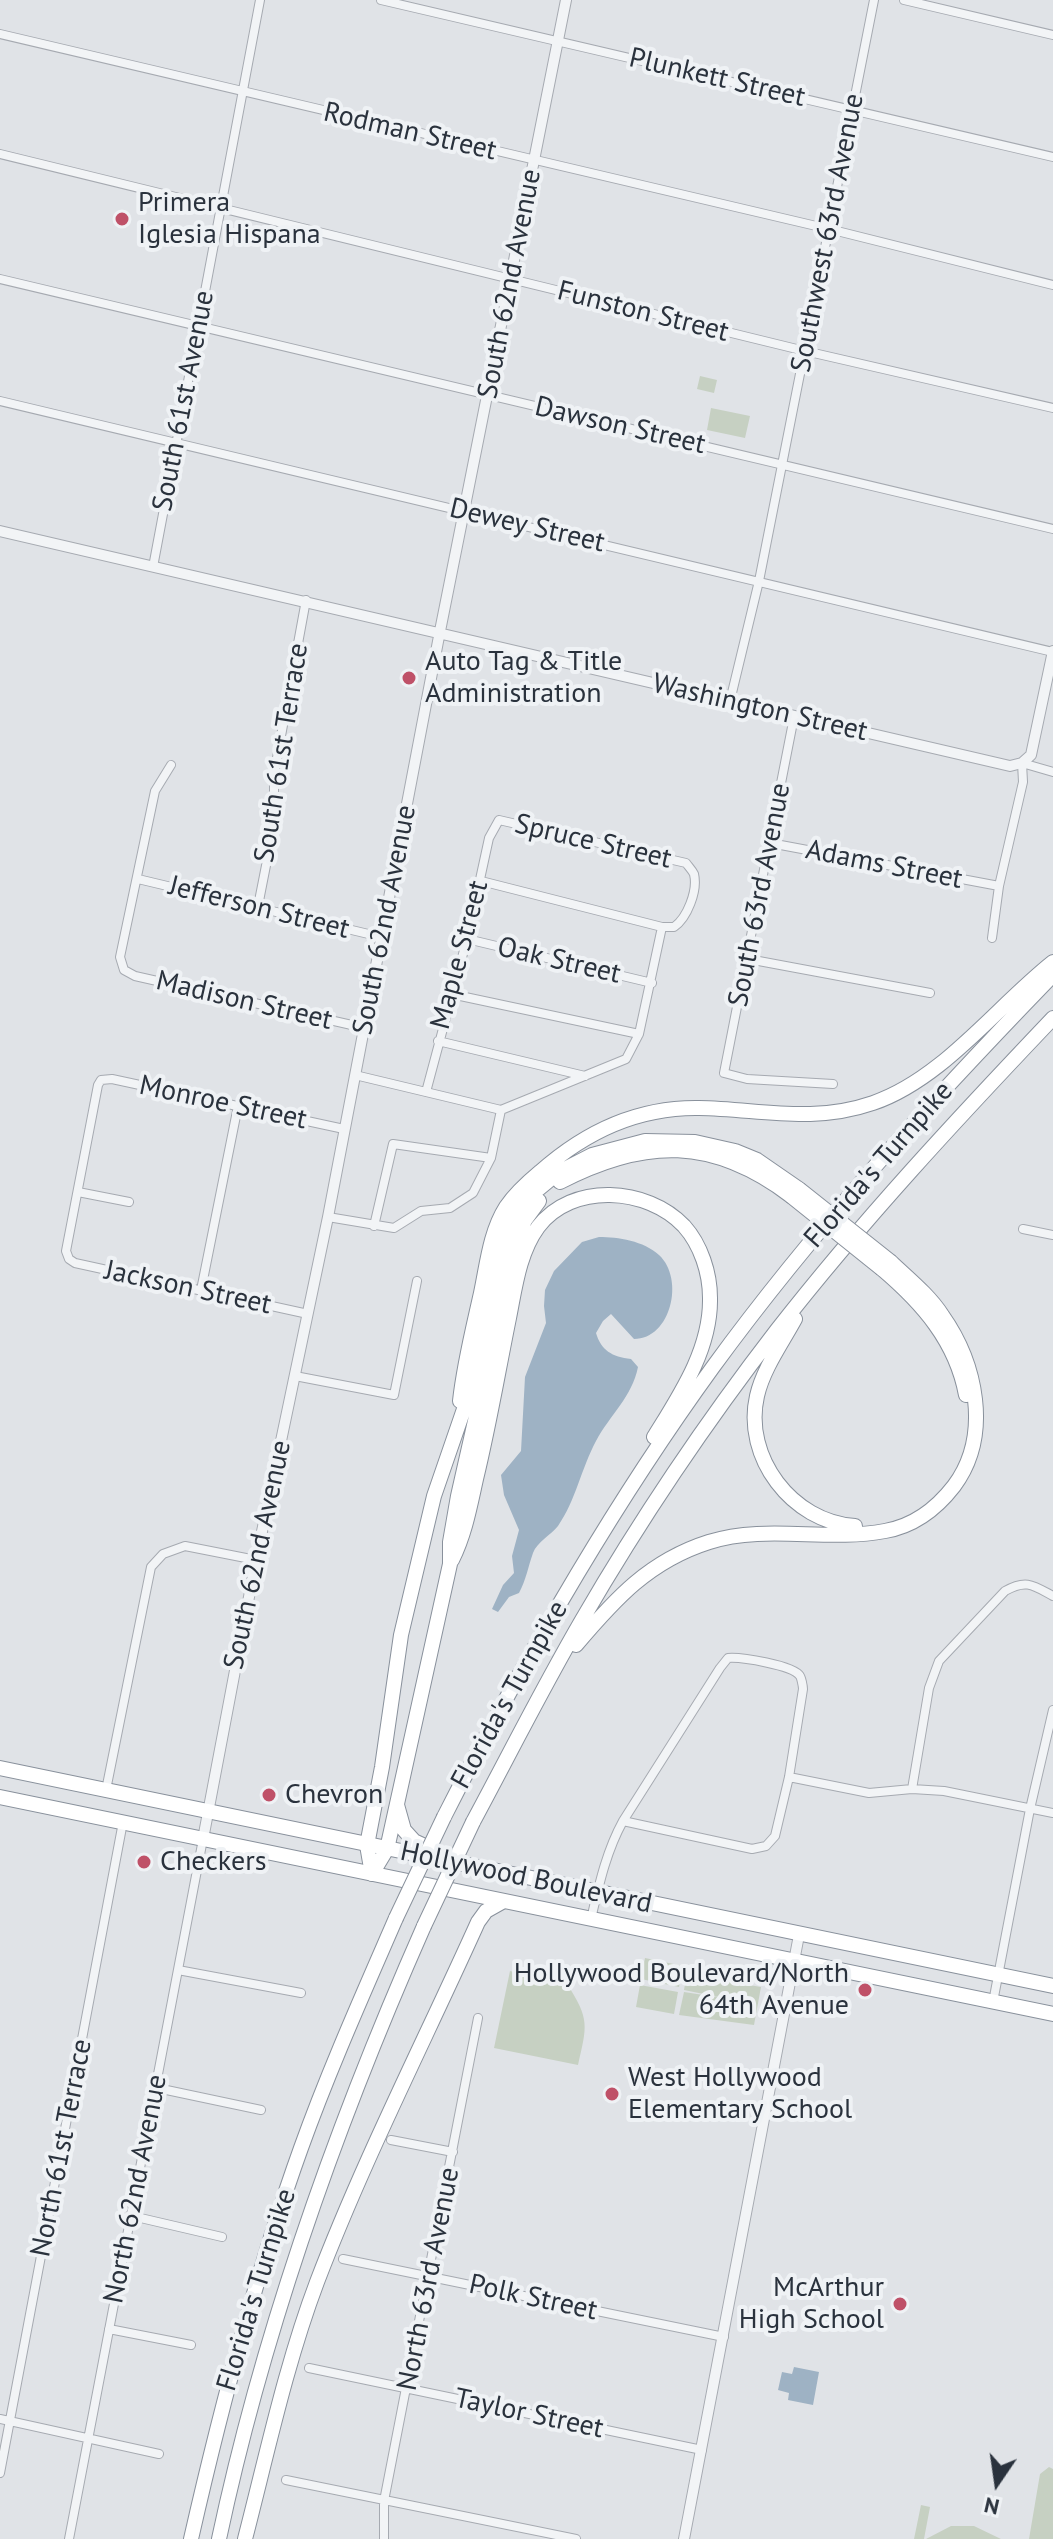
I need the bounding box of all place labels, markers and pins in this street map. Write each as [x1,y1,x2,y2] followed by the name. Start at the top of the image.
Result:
[138,186,321,252] place label: Primera Iglesia Hispana
[113,210,131,228] marker: Primera Iglesia Hispana
[425,645,622,711] place label: Auto Tag & Title Administration
[400,669,418,687] marker: Auto Tag & Title Administration
[285,1778,383,1812] place label: Chevron
[260,1786,278,1804] marker: Chevron
[160,1845,266,1879] place label: Checkers
[135,1853,153,1871] marker: Checkers
[514,1957,849,2023] place label: Hollywood Boulevard/North 64th Avenue
[856,1981,874,1999] marker: Hollywood Boulevard/North 64th Avenue
[628,2061,852,2127] place label: West Hollywood Elementary School
[603,2085,621,2103] marker: West Hollywood Elementary School
[739,2271,884,2337] place label: McArthur High School
[891,2295,909,2313] marker: McArthur High School

